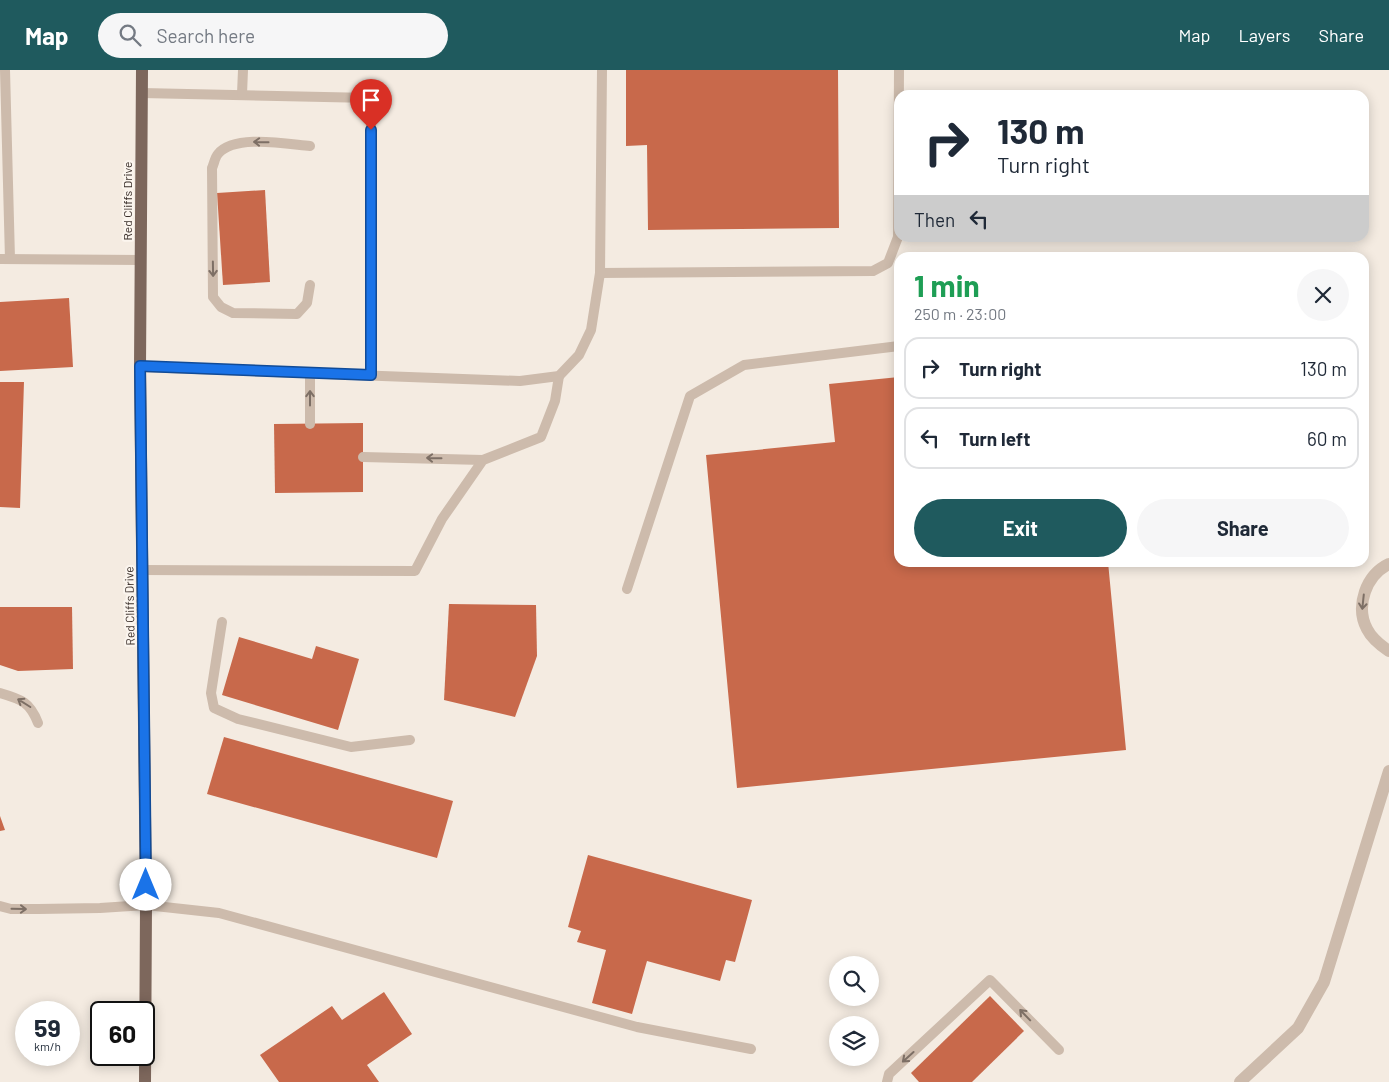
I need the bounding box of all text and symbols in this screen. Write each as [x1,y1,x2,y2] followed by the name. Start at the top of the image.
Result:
[98,13,448,58] search box
[25,21,68,50] text: Map
[116,21,144,49] icon: search
[156,24,255,47] text: Search here
[1178,24,1210,46] text: Map
[1238,24,1291,46] text: Layers
[1319,24,1364,46] text: Share
[350,79,392,130] pin
[357,86,385,114] icon: arrive
[997,109,1084,151] text: 130 m
[914,110,979,175] icon: right
[254,138,270,147] one-way arrow
[997,151,1090,177] text: Turn right
[120,161,134,241] street label: Red Cliffs Drive
[965,205,993,233] icon: left
[914,208,955,231] text: Then
[208,260,218,277] one-way arrow
[914,267,980,303] text: 1 min
[1297,269,1349,321] button: close
[914,304,1006,323] text: 250 m · 23:00
[916,354,944,382] icon: right
[959,357,1041,380] text: Turn right
[1300,357,1347,380] text: 130 m
[305,390,315,406] one-way arrow
[916,424,944,452] icon: left
[959,427,1030,450] text: Turn left
[1307,427,1347,450] text: 60 m
[426,454,442,463] one-way arrow
[914,499,1127,557] button: Exit
[1137,499,1349,557] button: Share
[121,566,137,646] street label: Red Cliffs Drive
[1358,594,1368,610] one-way arrow
[17,697,31,708] one-way arrow
[119,858,171,910] position arrow
[10,904,27,914] one-way arrow
[829,956,879,1066] map controls
[829,956,879,1006] button: search
[90,1001,155,1066] speed limit sign: 60
[1019,1009,1031,1022] one-way arrow
[34,1012,61,1042] text: 59
[829,1016,879,1066] button: layers
[34,1039,61,1053] text: km/h
[902,1051,915,1063] one-way arrow

